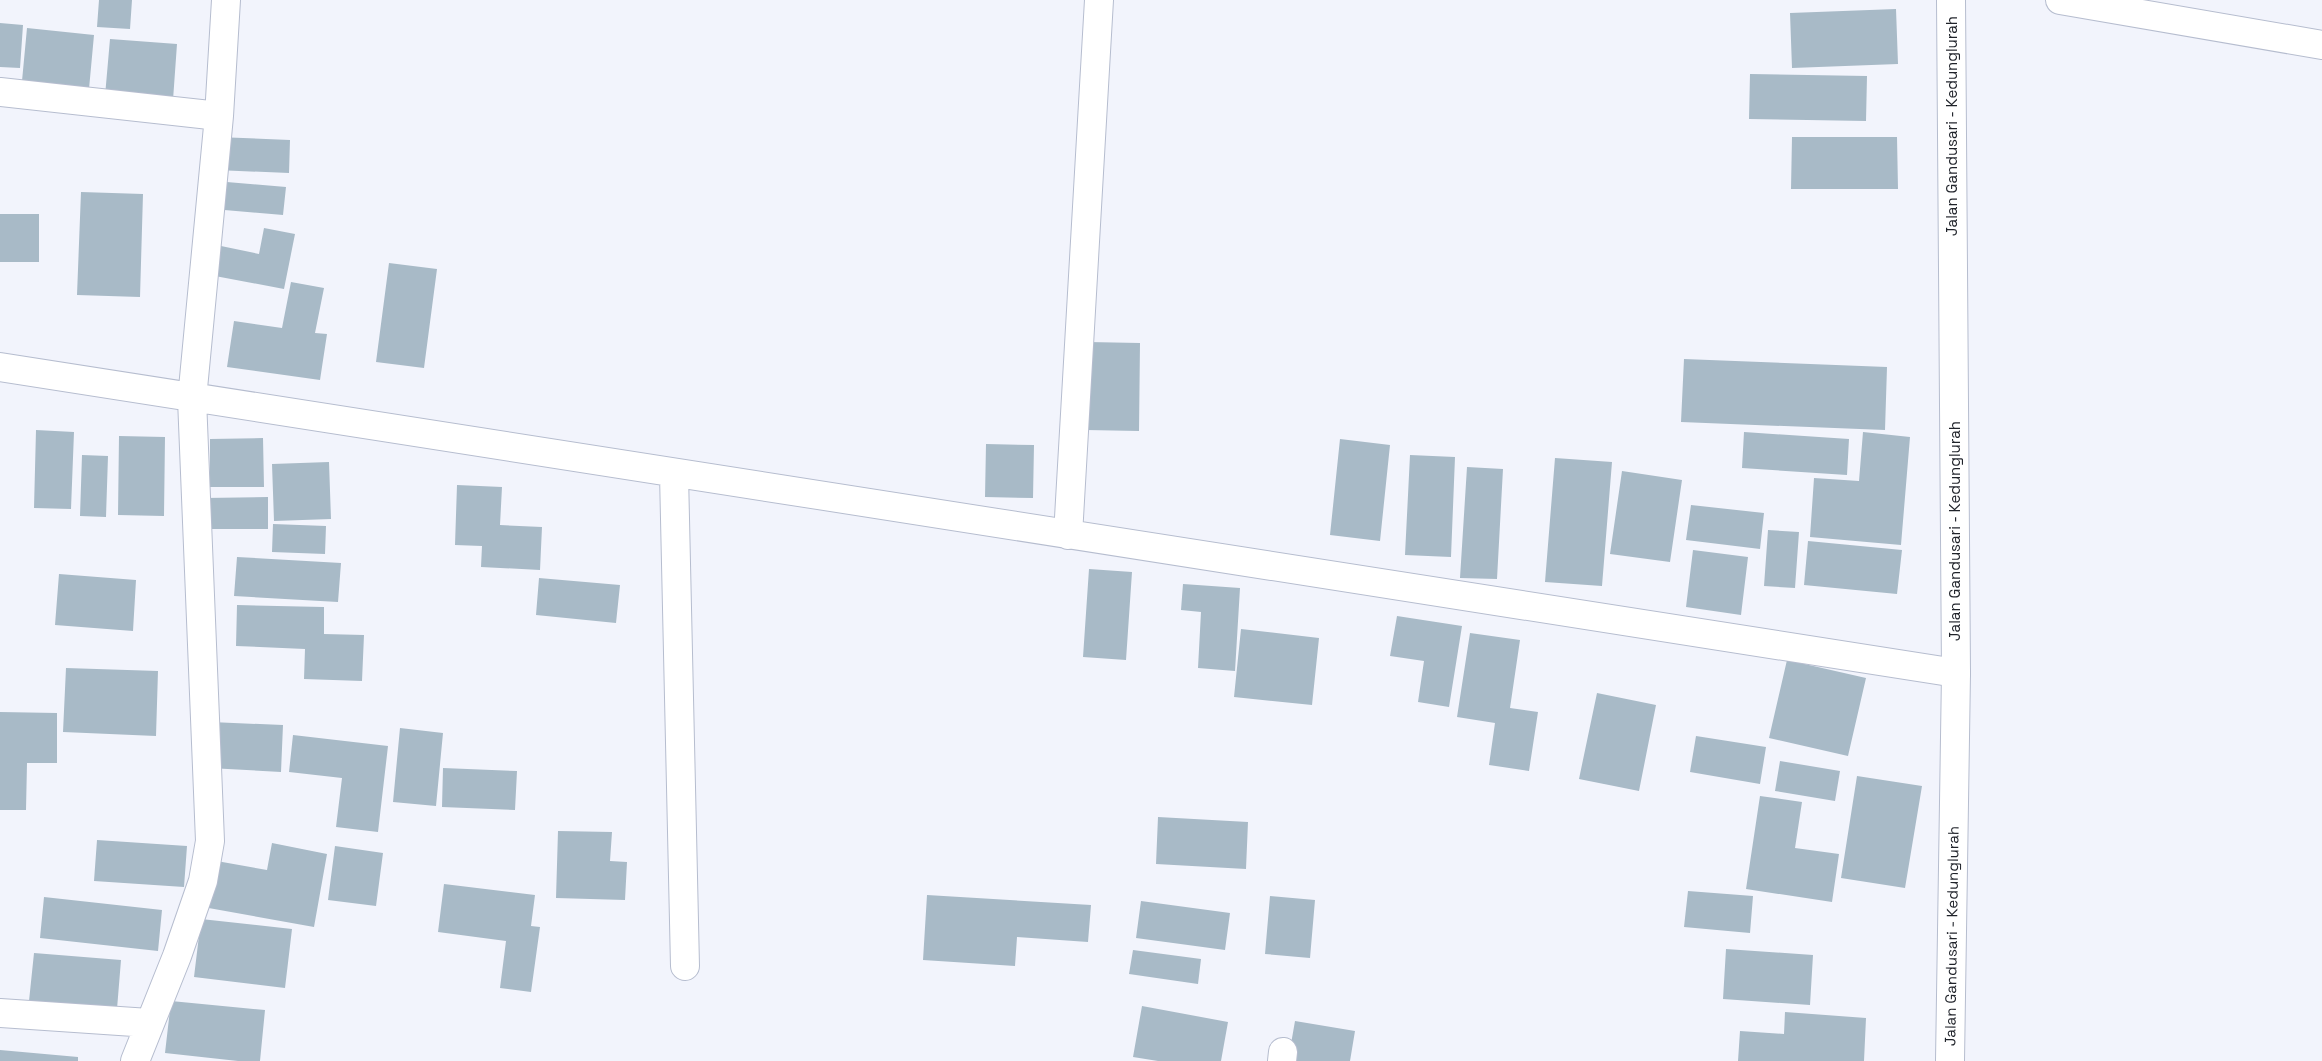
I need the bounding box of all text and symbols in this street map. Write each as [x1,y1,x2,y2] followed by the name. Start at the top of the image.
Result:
[1942,16,1961,236] street label: Jalan Gandusari - Kedunglurah
[1945,421,1964,641] street label: Jalan Gandusari - Kedunglurah
[1940,826,1963,1046] street label: Jalan Gandusari - Kedunglurah

